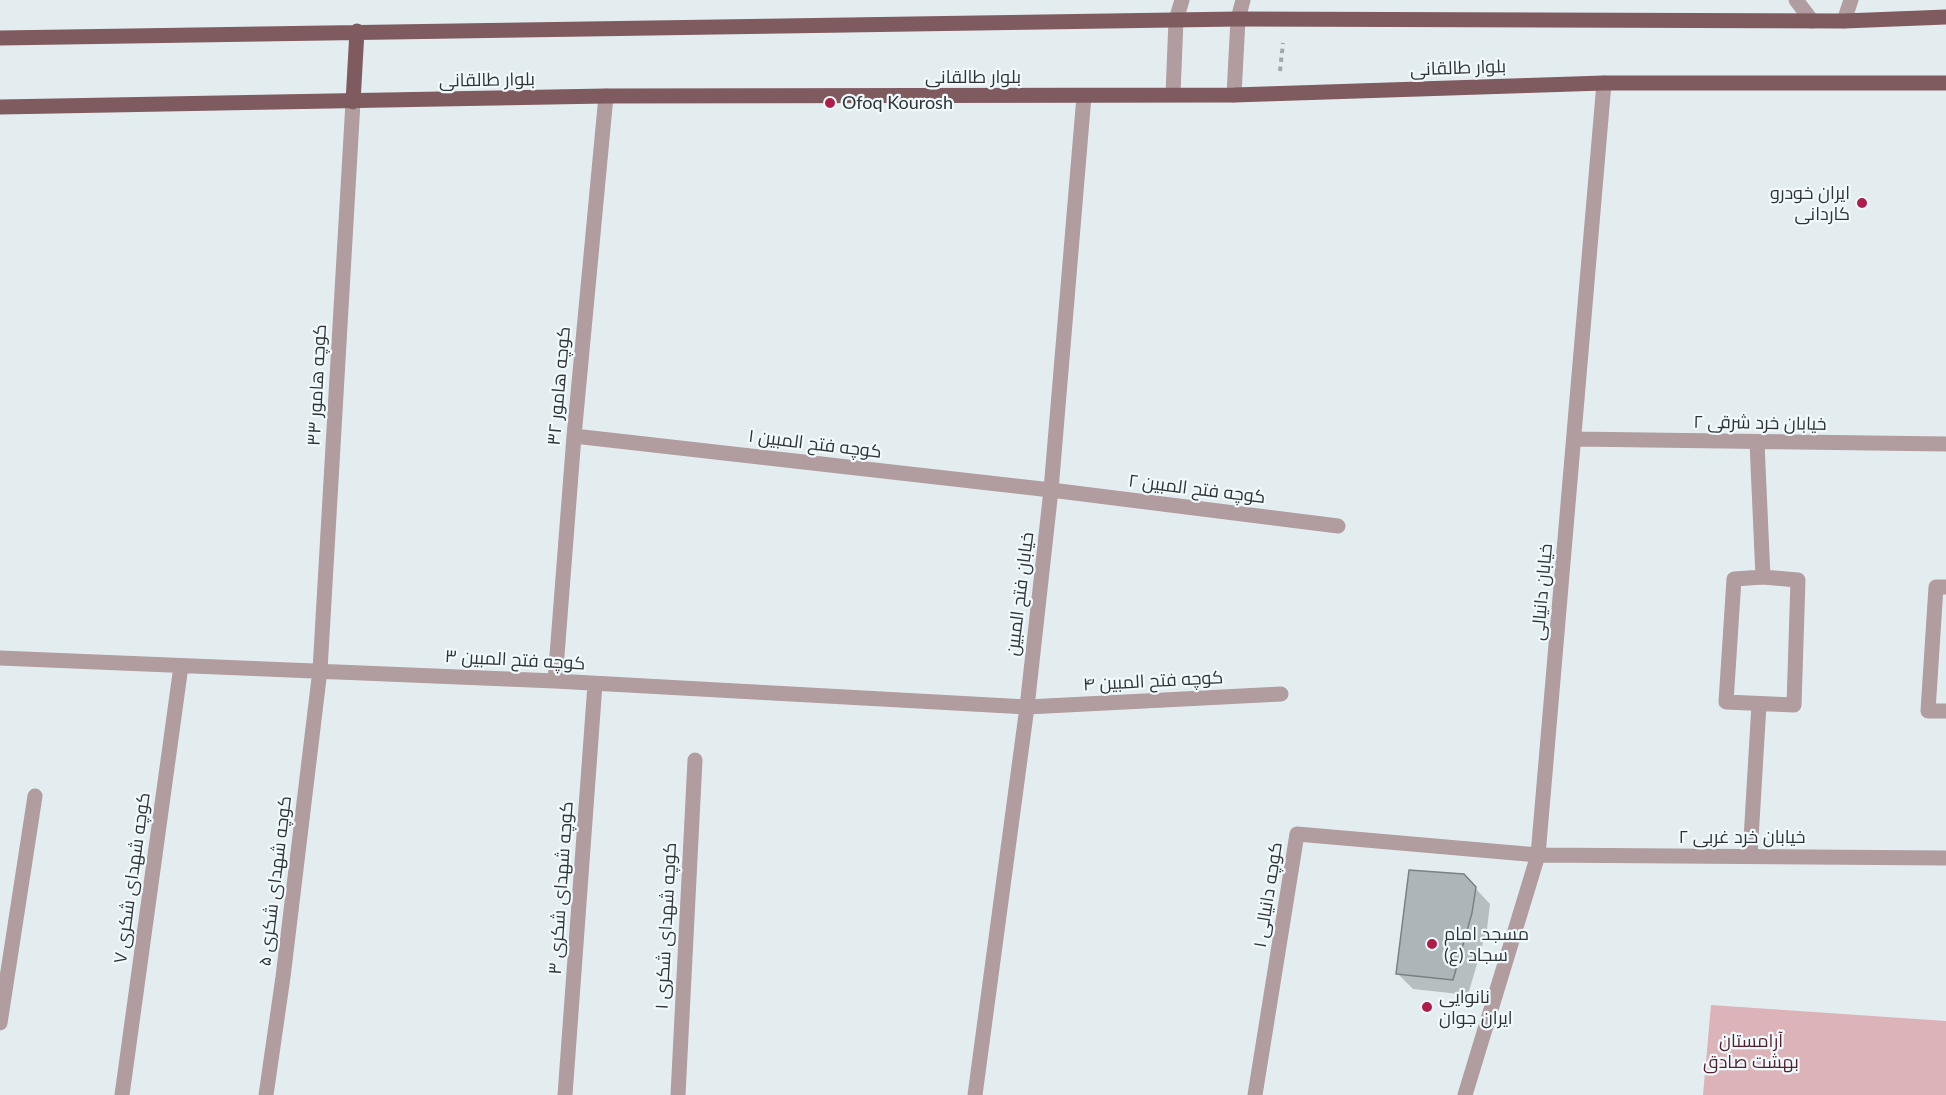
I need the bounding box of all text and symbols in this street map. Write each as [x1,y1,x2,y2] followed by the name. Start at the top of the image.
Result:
[1410,56,1506,80] street label: بلوار طالقانی
[925,66,1021,88] street label: بلوار طالقانی
[439,68,535,92] street label: بلوار طالقانی
[842,92,953,114] place label: Ofoq Kourosh
[823,96,837,110] marker: Ofoq Kourosh
[1770,182,1850,224] place label: ایران خودرو کاردانی
[1855,196,1869,210] marker: ایران خودرو کاردانی
[303,324,331,446] street label: کوچه هامور ۳۳
[543,326,575,446] street label: کوچه هامور ۳۲
[1693,411,1827,435] street label: خیابان خرد شرقی ۲
[747,425,883,463] street label: کوچه فتح المبین ۱
[1127,470,1267,508] street label: کوچه فتح المبین ۲
[1002,531,1038,657] street label: خیابان فتح المبین
[1527,543,1557,641] street label: خیابان دانیالی
[444,646,586,674] street label: کوچه فتح المبین ۳
[1082,667,1224,695] street label: کوچه فتح المبین ۴
[109,791,155,965] street label: کوچه شهدای شکری ۷
[254,795,296,967] street label: کوچه شهدای شکری ۵
[544,801,578,975] street label: کوچه شهدای شکری ۳
[1679,826,1805,848] street label: خیابان خرد غربی ۲
[1249,841,1287,949] street label: کوچه دانیالی ۱
[651,842,681,1010] street label: کوچه شهدای شکری ۱
[1444,923,1529,966] place label: مسجد امام سجاد (ع)
[1425,937,1439,951] marker: مسجد امام سجاد (ع)
[1439,986,1513,1028] place label: نانوایی ایران جوان
[1420,1000,1434,1014] marker: نانوایی ایران جوان
[1703,1030,1799,1072] park label: آرامستان بهشت صادق

